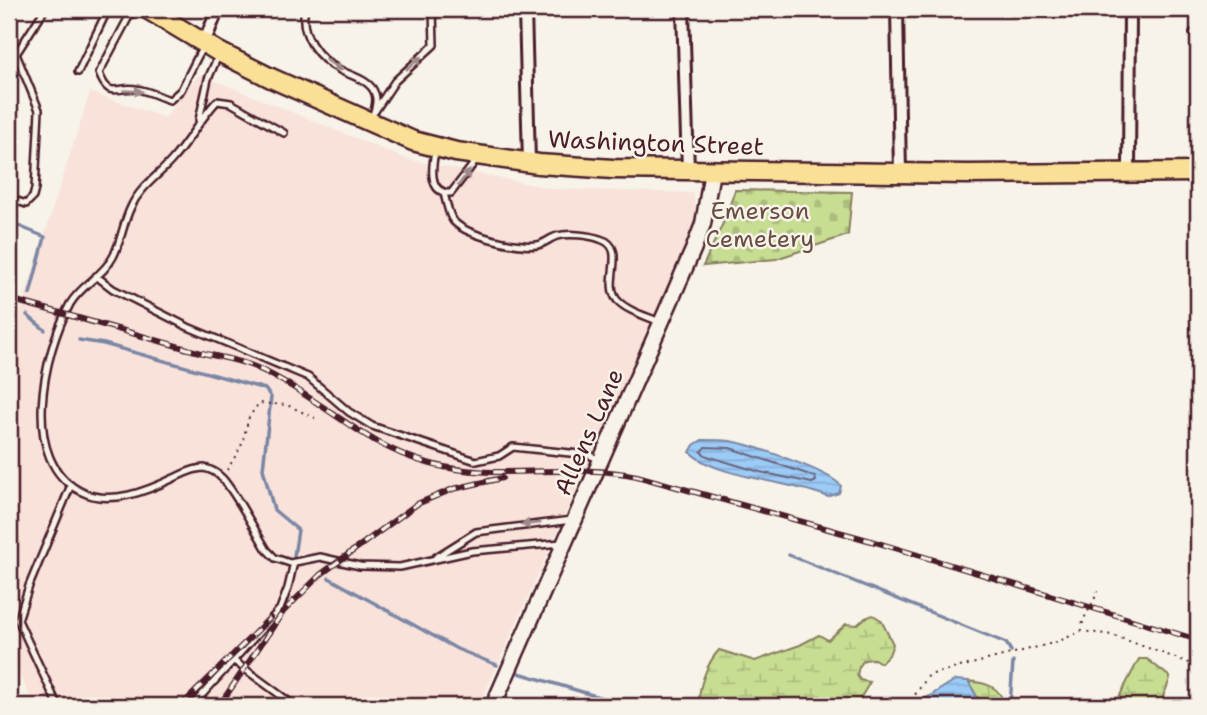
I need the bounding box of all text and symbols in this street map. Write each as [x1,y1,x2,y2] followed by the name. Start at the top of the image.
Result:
[405,55,422,71] one-way arrow
[324,58,343,71] one-way arrow
[122,86,144,97] one-way arrow
[547,123,765,163] street label: Washington Street
[457,168,471,187] one-way arrow
[706,195,814,255] park label: Emerson Cemetery
[547,364,631,500] street label: Allens Lane
[519,519,541,530] one-way arrow

